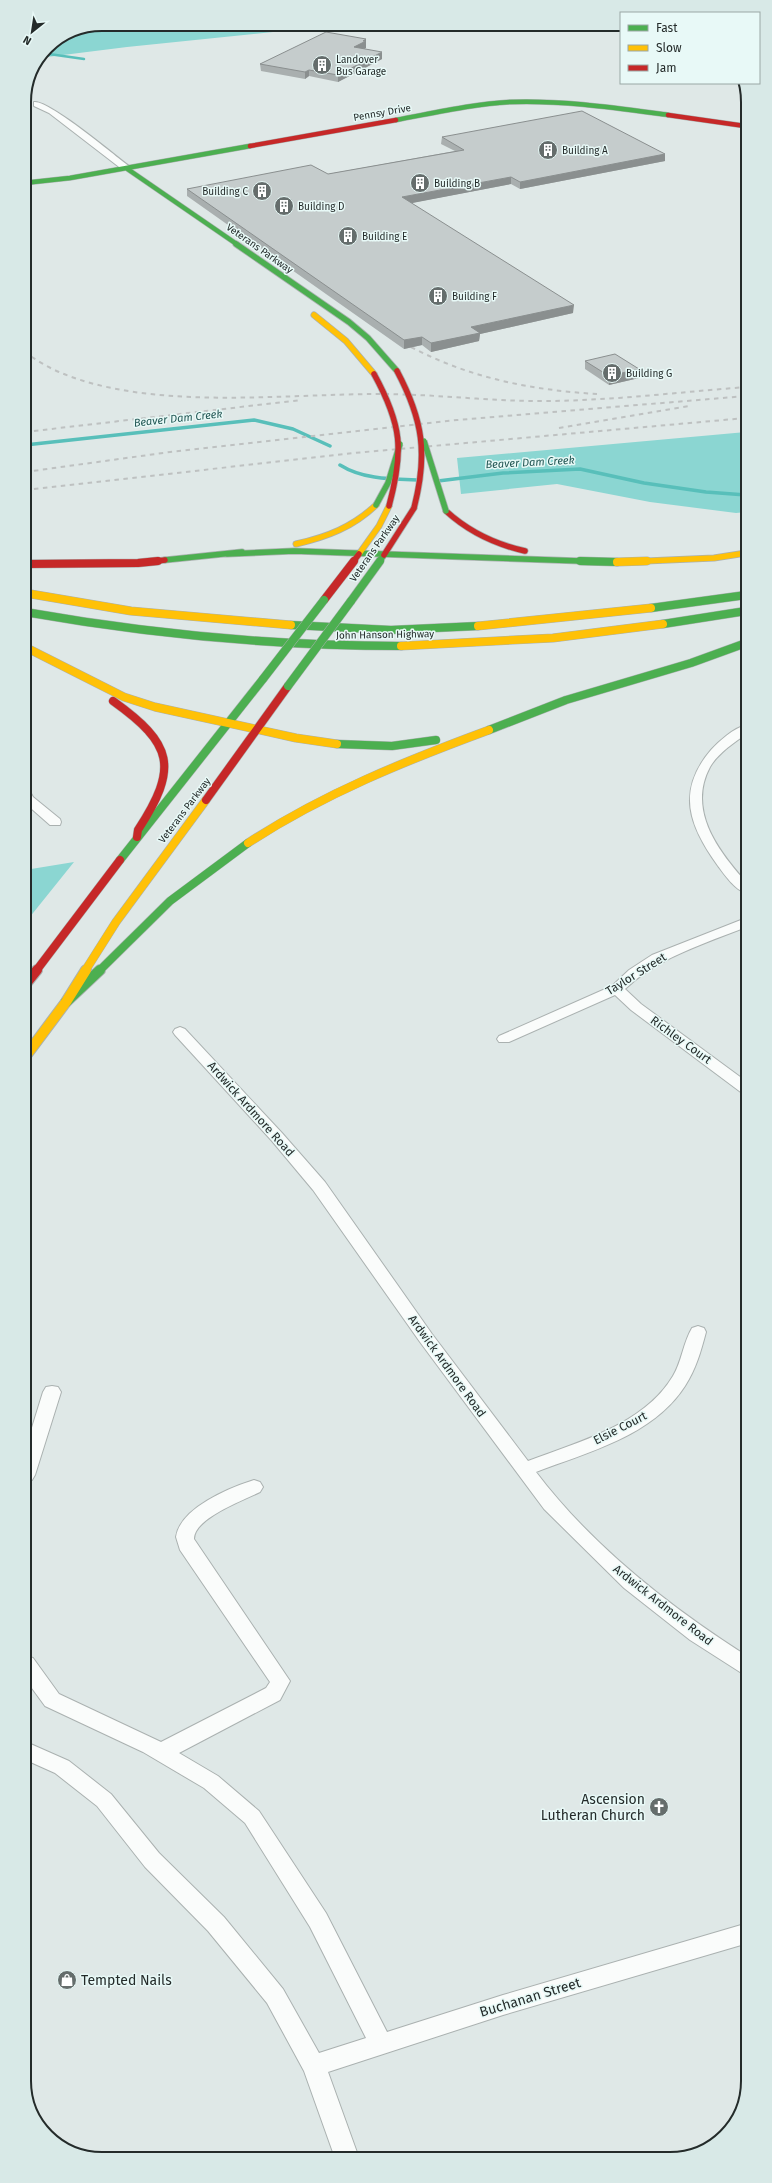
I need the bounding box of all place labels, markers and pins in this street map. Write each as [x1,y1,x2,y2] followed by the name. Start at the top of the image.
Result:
[311,54,333,76] building icon: Landover Bus Garage
[336,54,386,78] place label: Landover Bus Garage
[537,139,559,161] building icon: Building A
[562,145,608,157] place label: Building A
[409,172,431,194] building icon: Building B
[434,178,480,190] place label: Building B
[251,180,273,202] building icon: Building C
[202,186,248,198] place label: Building C
[273,195,295,217] building icon: Building D
[298,201,345,213] place label: Building D
[337,225,359,247] building icon: Building E
[362,231,407,243] place label: Building E
[427,285,449,307] building icon: Building F
[452,291,497,303] place label: Building F
[601,362,623,384] building icon: Building G
[626,368,672,380] place label: Building G
[541,1791,645,1824] place label: Ascension Lutheran Church
[648,1796,670,1818] church icon: Ascension Lutheran Church
[56,1969,78,1991] shop icon: Tempted Nails
[81,1972,172,1989] place label: Tempted Nails

